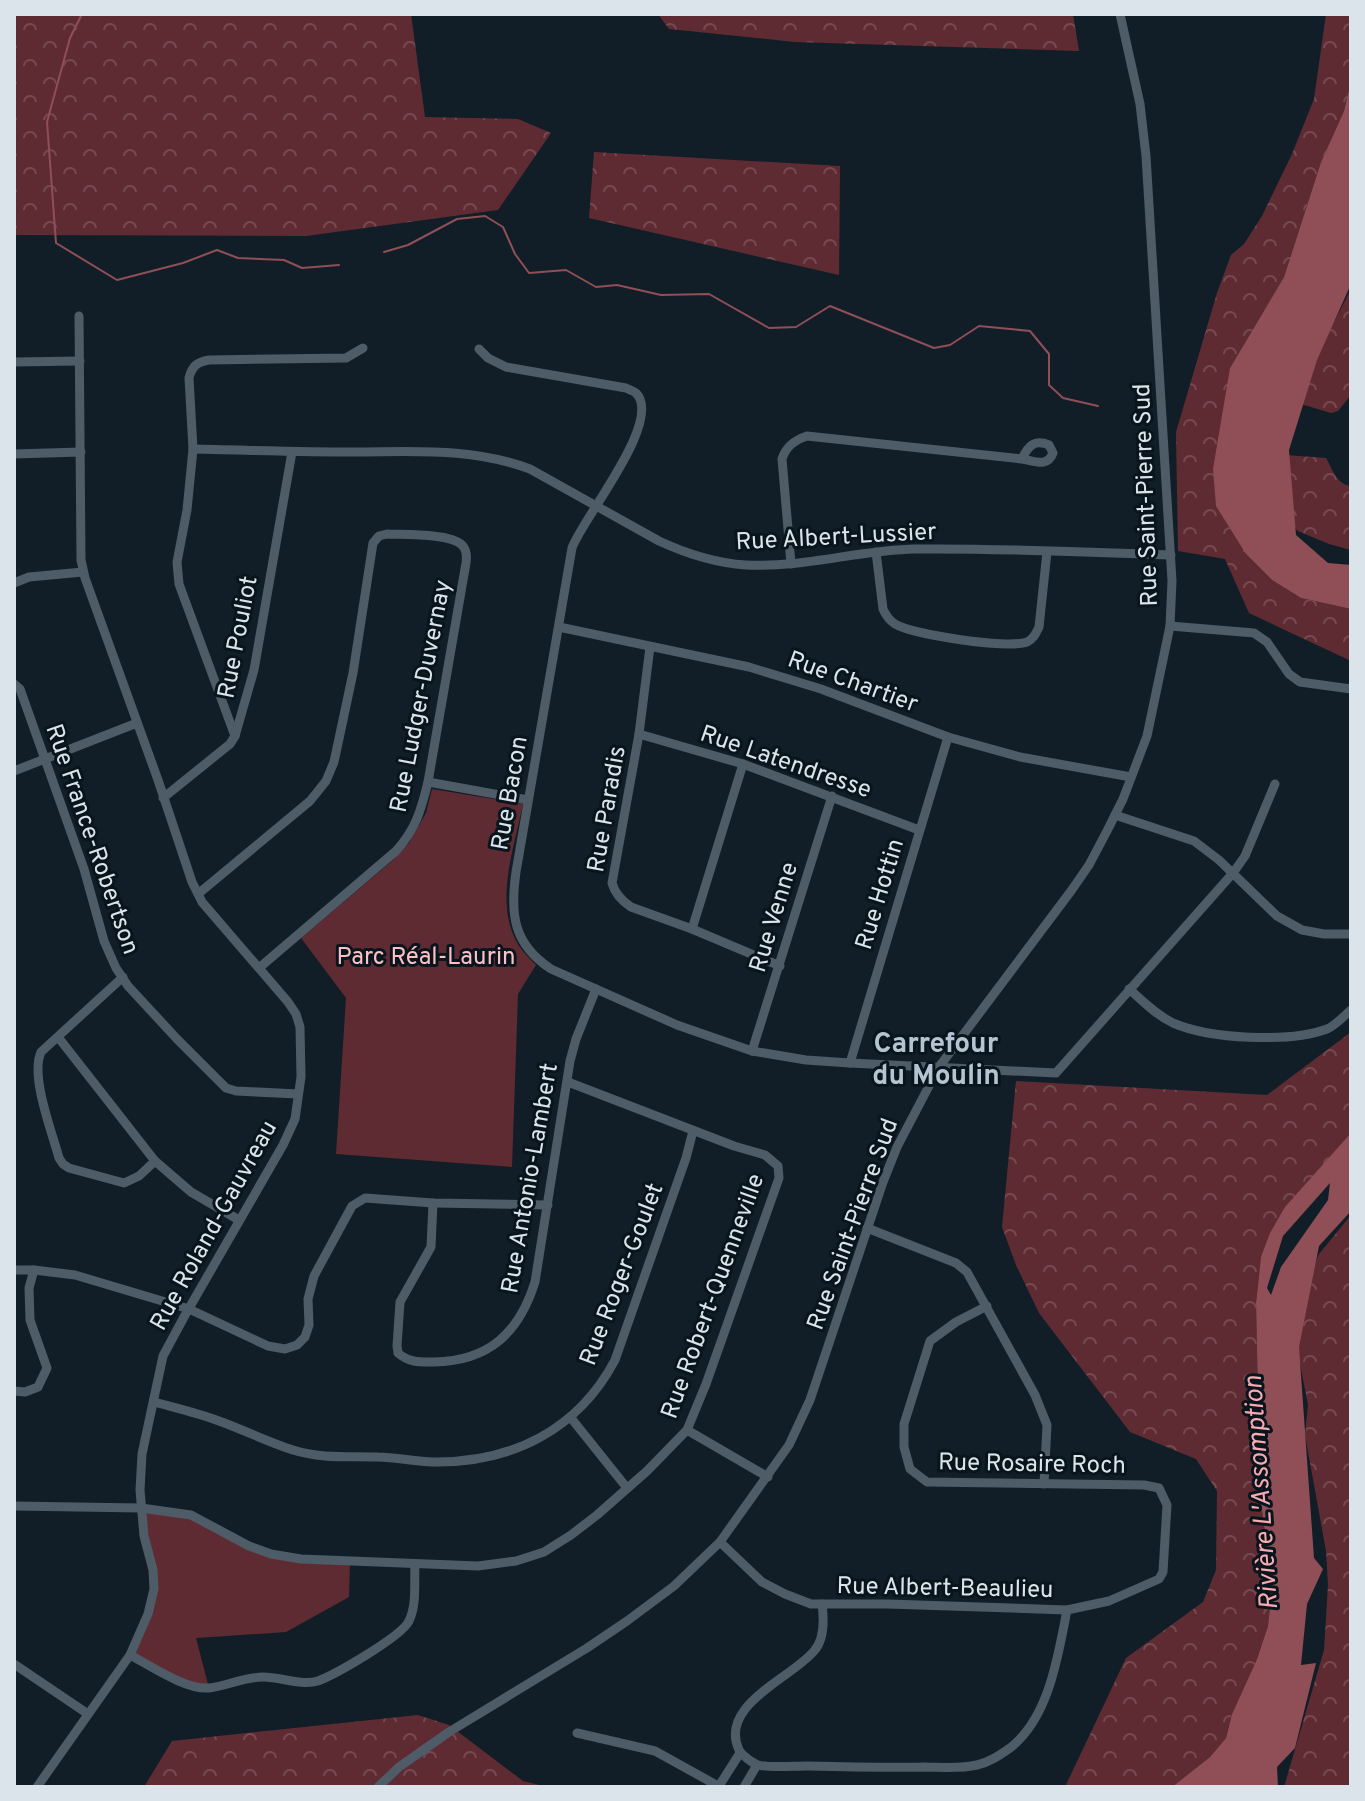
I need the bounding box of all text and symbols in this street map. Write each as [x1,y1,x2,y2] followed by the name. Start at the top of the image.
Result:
[1128,383,1166,607] street label: Rue Saint-Pierre Sud
[735,518,937,558] street label: Rue Albert-Lussier
[212,574,266,701] street label: Rue Pouliot
[385,578,459,815] street label: Rue Ludger-Duvernay
[783,645,922,720] street label: Rue Chartier
[696,720,875,806] street label: Rue Latendresse
[38,721,145,959] street label: Rue France-Robertson
[486,734,536,853] street label: Rue Bacon
[582,744,634,875] street label: Rue Paradis
[850,835,912,954] street label: Rue Hottin
[744,859,806,976] street label: Rue Venne
[337,943,516,973] park label: Parc Réal-Laurin
[872,1027,1000,1095] district label: Carrefour du Moulin
[496,1061,566,1296] street label: Rue Antonio-Lambert
[802,1115,906,1335] street label: Rue Saint-Pierre Sud
[145,1116,285,1336] street label: Rue Roland-Gauvreau
[656,1170,772,1423] street label: Rue Robert-Quenneville
[574,1179,671,1370] street label: Rue Roger-Goulet
[1238,1374,1287,1611] water label: Rivière L'Assomption
[938,1448,1126,1482] street label: Rue Rosaire Roch
[836,1572,1054,1606] street label: Rue Albert-Beaulieu

